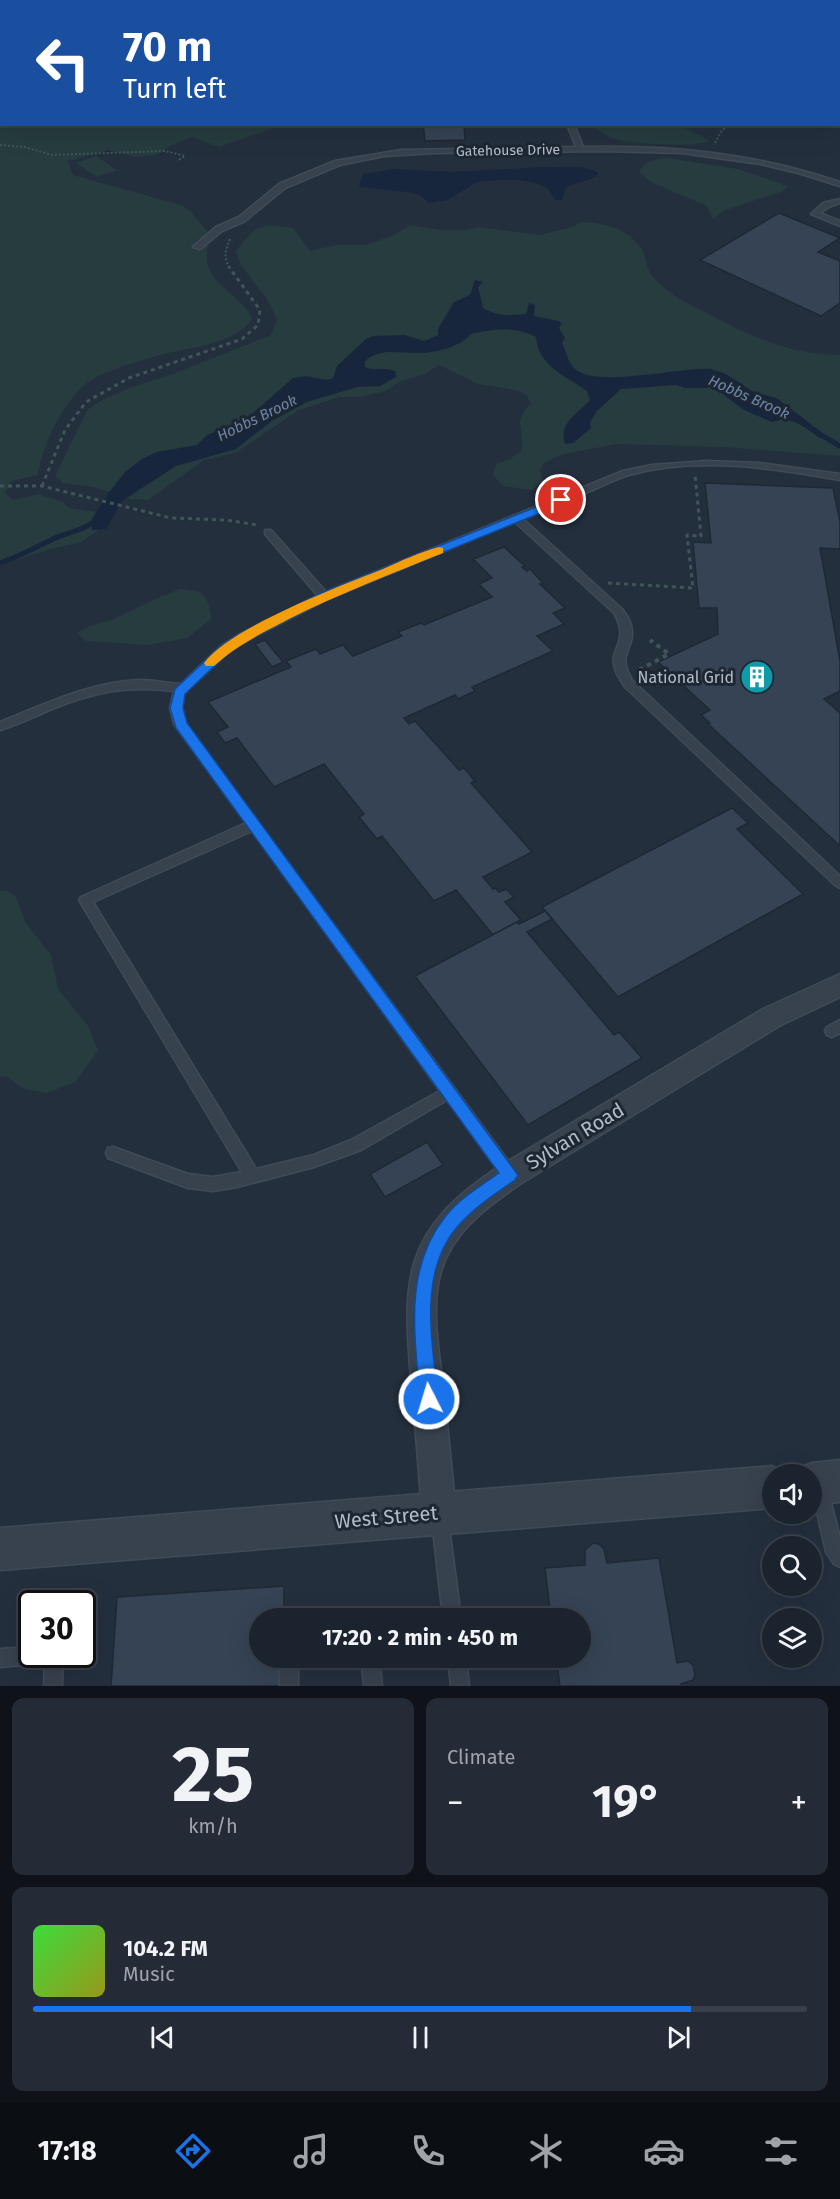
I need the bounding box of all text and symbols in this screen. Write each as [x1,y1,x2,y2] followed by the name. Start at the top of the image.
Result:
[123,22,212,72] text: 70 m
[24,24,102,102] icon: left
[123,73,226,105] text: Turn left
[456,141,560,160] street label: Gatehouse Drive
[706,371,792,423] water label: Hobbs Brook
[214,391,300,445] water label: Hobbs Brook
[535,474,586,525] pin
[544,483,577,516] icon: arrive
[739,659,775,695] building icon: National Grid
[638,668,734,687] place label: National Grid
[522,1097,628,1175] street label: Sylvan Road
[397,1367,461,1431] position arrow
[762,1464,822,1668] map controls
[762,1464,822,1524] button: sound
[333,1500,439,1533] street label: West Street
[762,1536,822,1596] button: search
[18,1590,96,1668] speed limit sign: 30
[762,1608,822,1668] button: layers
[322,1624,518,1651] text: 17:20 · 2 min · 450 m
[172,1728,254,1822] text: 25
[447,1745,515,1769] text: Climate
[592,1775,662,1829] text: 19°
[447,1783,464,1823] text: −
[791,1783,807,1823] text: +
[188,1814,238,1838] text: km/h
[123,1935,208,1962] text: 104.2 FM
[123,1962,175,1986] text: Music
[146,2021,179,2054] icon: previous
[404,2021,437,2054] icon: pause
[662,2021,695,2054] icon: next
[172,2130,214,2172] icon: directions
[290,2130,332,2172] icon: music
[407,2130,449,2172] icon: phone
[525,2130,567,2172] icon: climate
[643,2130,685,2172] icon: car
[760,2130,802,2172] icon: filters
[38,2135,97,2167] text: 17:18

